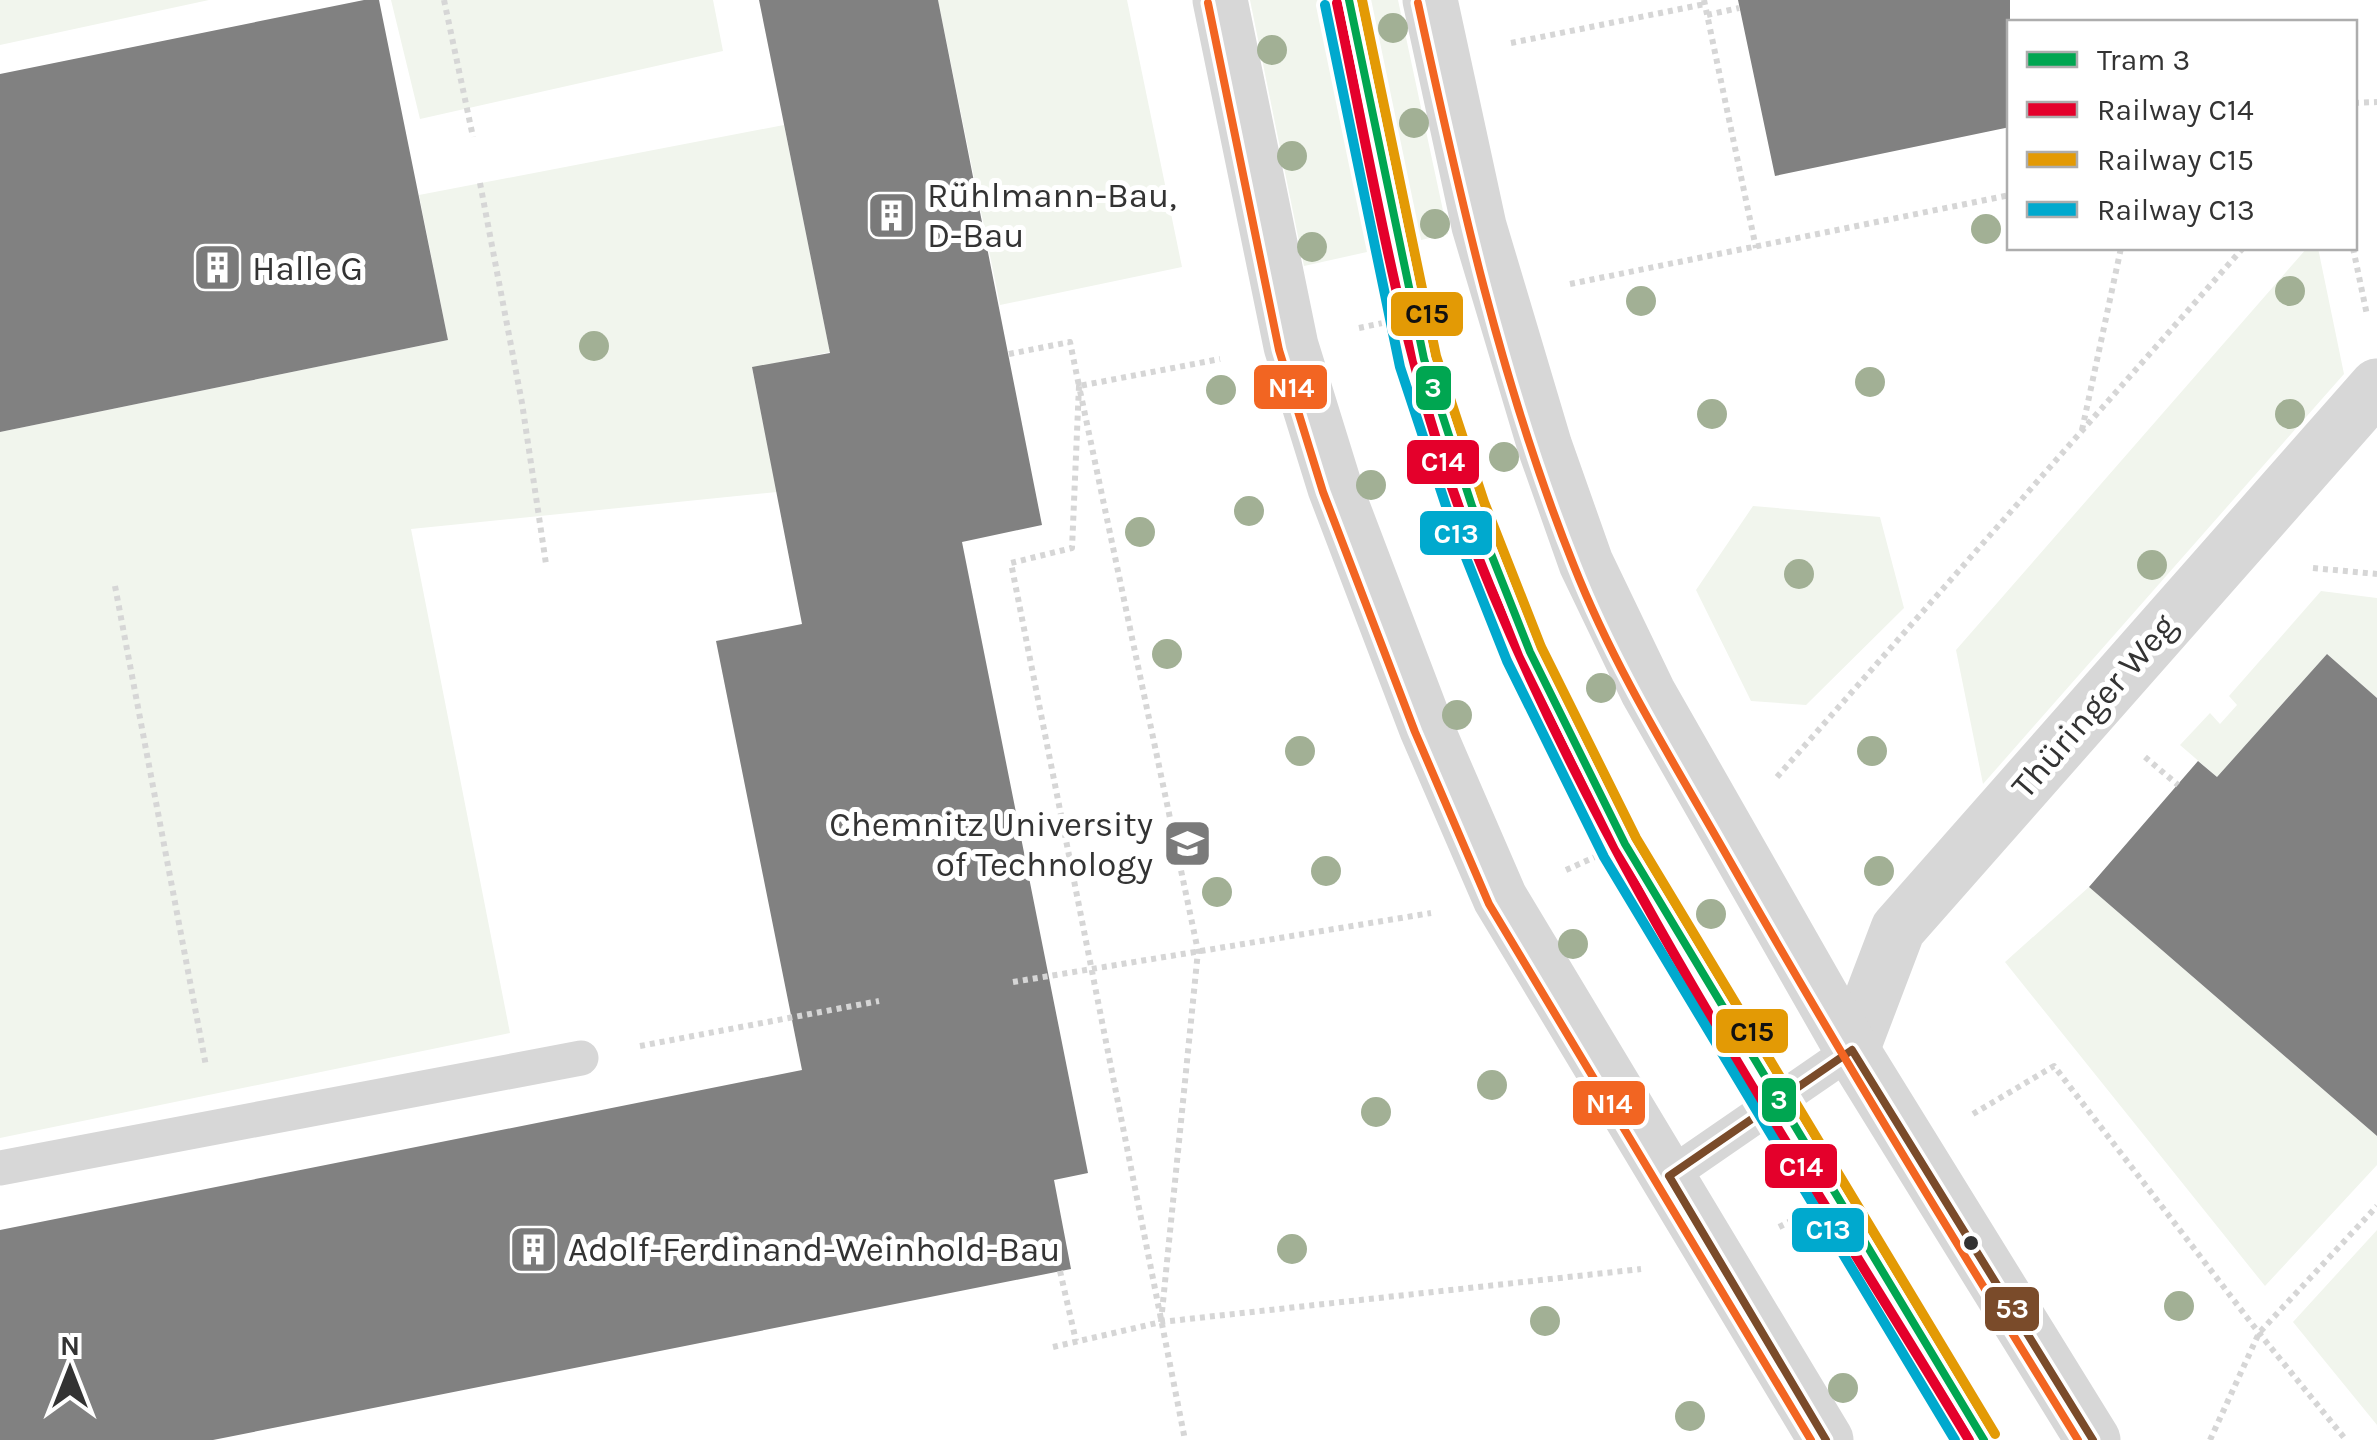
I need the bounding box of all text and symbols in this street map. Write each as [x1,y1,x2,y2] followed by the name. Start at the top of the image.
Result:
[2007,20,2357,250] legend
[2097,42,2190,78] text: Tram 3
[2097,92,2254,128] text: Railway C14
[2097,142,2254,178] text: Railway C15
[927,175,1177,256] place label: Rühlmann-Bau, D-Bau
[866,189,918,241] building icon: Rühlmann-Bau, D-Bau
[2097,192,2255,228] text: Railway C13
[191,242,243,294] building icon: Halle G
[252,248,363,289] place label: Halle G
[1389,290,1465,338] line badge: C15
[1405,297,1449,330] text: C15
[1252,363,1329,411] line badge: N14
[1414,364,1453,412] line badge: 3
[1268,371,1315,404] text: N14
[1424,371,1442,404] text: 3
[1405,438,1481,486] line badge: C14
[1421,445,1466,478] text: C14
[1418,509,1494,557] line badge: C13
[1433,517,1479,550] text: C13
[2003,605,2185,806] street label: Thüringer Weg
[829,804,1153,885] place label: Chemnitz University of Technology
[1162,818,1214,870] school or university icon: Chemnitz University of Technology
[1714,1007,1790,1055] line badge: C15
[1730,1015,1774,1048] text: C15
[1760,1076,1798,1124] line badge: 3
[1571,1079,1647,1127] line badge: N14
[1770,1083,1788,1116] text: 3
[1586,1087,1633,1120] text: N14
[1763,1142,1839,1190] line badge: C14
[1779,1150,1824,1183] text: C14
[1790,1206,1866,1254] line badge: C13
[1805,1213,1851,1246] text: C13
[507,1223,559,1275] building icon: Adolf-Ferdinand-Weinhold-Bau
[568,1229,1060,1270] place label: Adolf-Ferdinand-Weinhold-Bau
[1961,1233,1981,1253] unlabelled marker
[1983,1285,2041,1333] line badge: 53
[1995,1292,2029,1325] text: 53
[20,1320,120,1420] north arrow
[60,1329,80,1362] text: N

